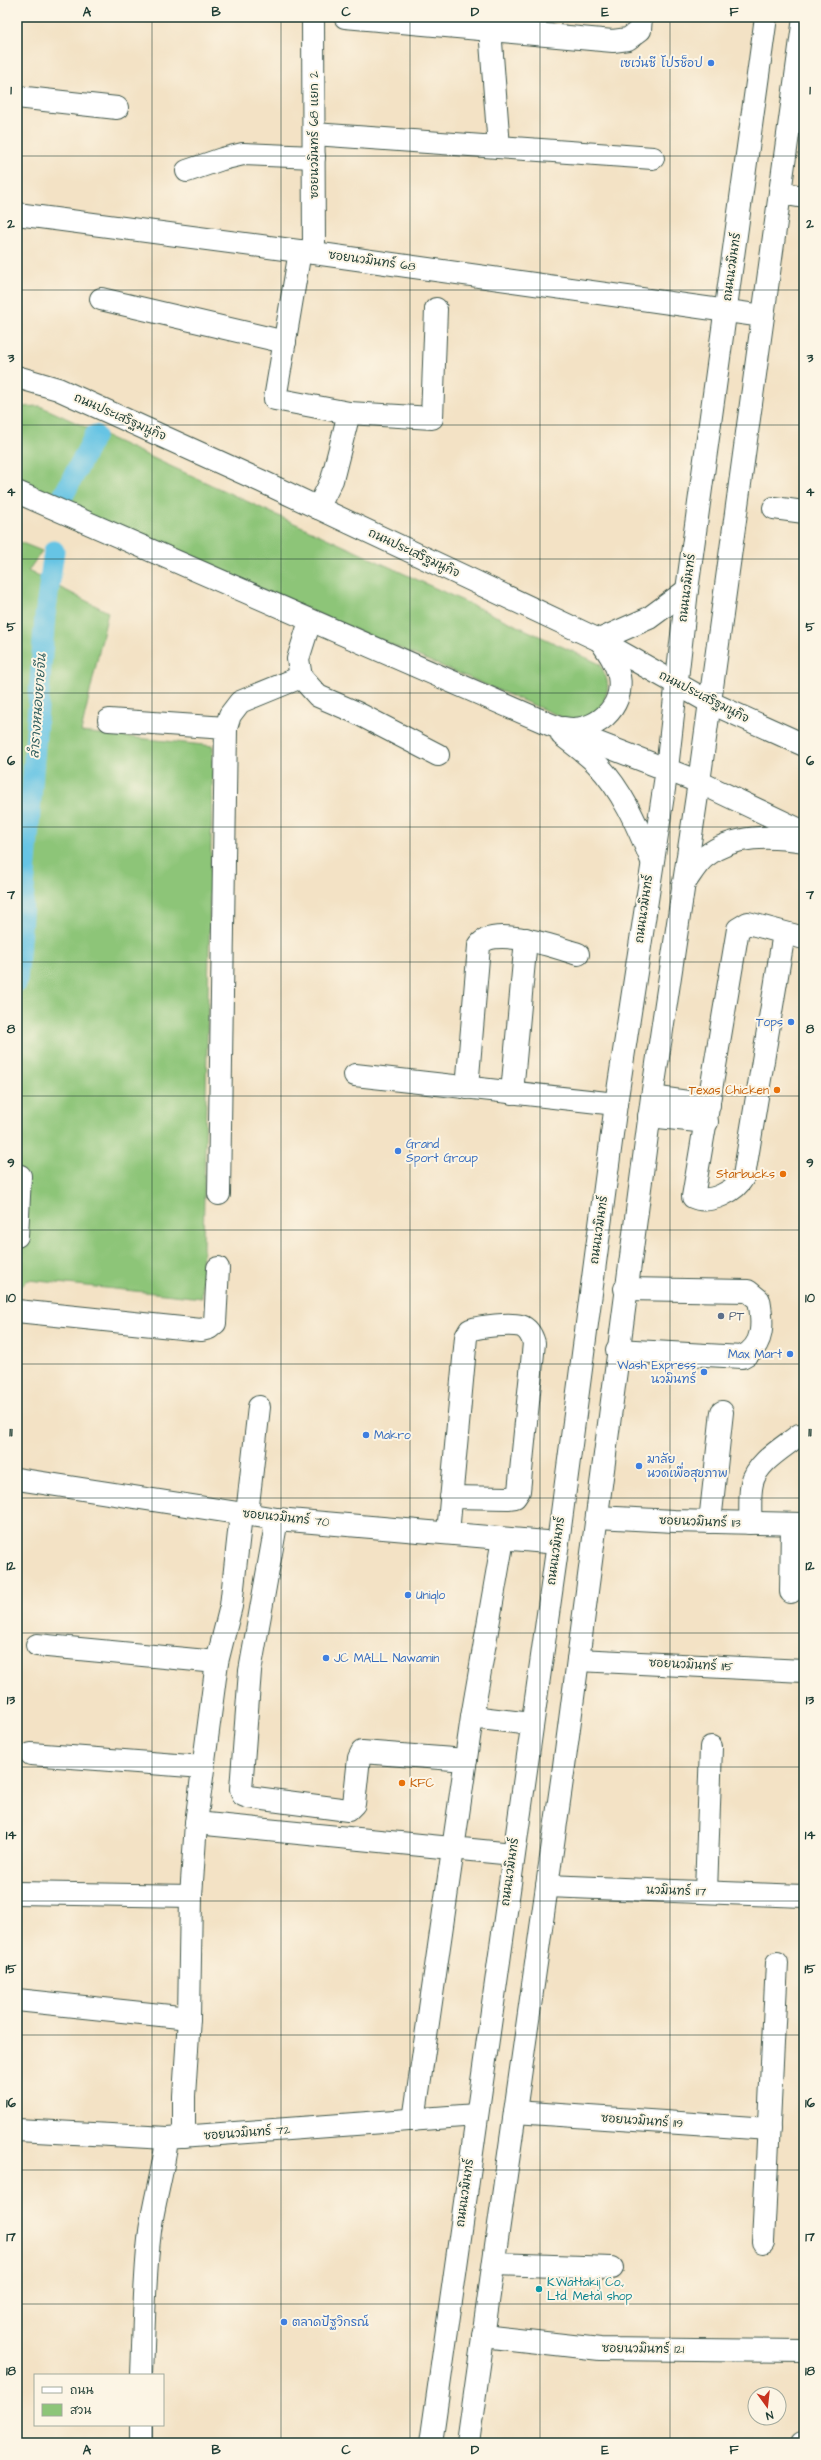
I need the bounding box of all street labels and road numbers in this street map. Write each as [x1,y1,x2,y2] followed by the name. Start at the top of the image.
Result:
[306,71,323,199] street label: ซอยนวมินทร์ 68 แยก 2
[719,231,745,302] street label: ถนนนวมินทร์
[327,246,417,276] street label: ซอยนวมินทร์ 68
[71,389,169,445] street label: ถนนประเสริฐมนูกิจ
[365,524,463,582] street label: ถนนประเสริฐมนูกิจ
[674,552,700,623] street label: ถนนนวมินทร์
[656,667,752,727] street label: ถนนประเสริฐมนูกิจ
[631,873,657,944] street label: ถนนนวมินทร์
[586,1194,612,1265] street label: ถนนนวมินทร์
[242,1505,331,1531] street label: ซอยนวมินทร์ 70
[659,1512,741,1532] street label: ซอยนวมินทร์ 113
[543,1515,569,1586] street label: ถนนนวมินทร์
[649,1654,734,1676] street label: ซอยนวมินทร์ 115
[497,1836,523,1907] street label: ถนนนวมินทร์
[645,1881,707,1901] street label: นวมินทร์ 117
[600,2110,684,2132] street label: ซอยนวมินทร์ 119
[203,2121,291,2145] street label: ซอยนวมินทร์ 72
[452,2157,478,2228] street label: ถนนนวมินทร์
[602,2340,685,2358] street label: ซอยนวมินทร์ 121

